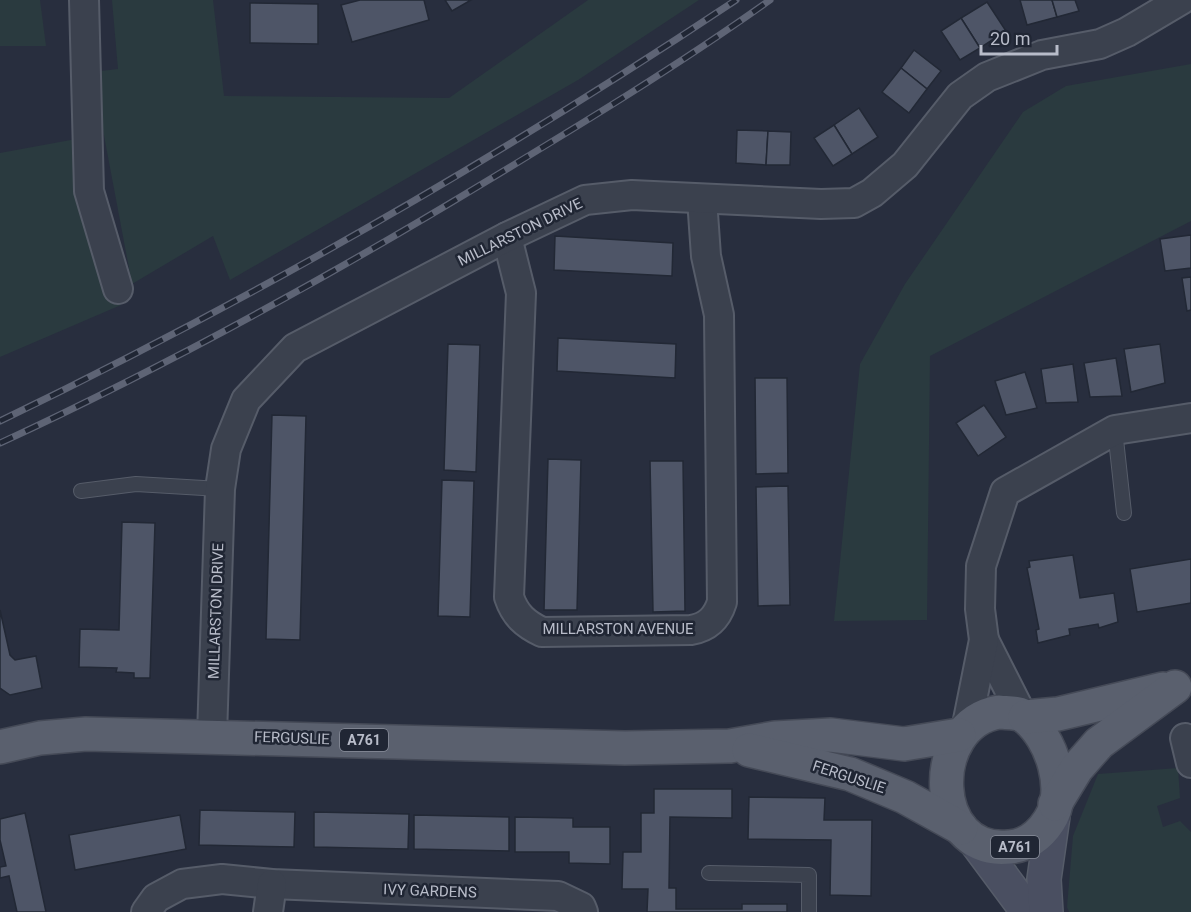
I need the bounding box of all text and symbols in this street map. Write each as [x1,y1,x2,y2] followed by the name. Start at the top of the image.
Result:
[981,18,1058,56] scale bar
[990,28,1030,49] text: 20 m
[455,194,586,270] street label: MILLARSTON DRIVE
[205,542,227,679] street label: MILLARSTON DRIVE
[542,620,694,638] street label: MILLARSTON AVENUE
[254,728,331,748] street label: FERGUSLIE
[340,729,388,751] road number: A761
[810,757,888,797] street label: FERGUSLIE
[991,836,1039,858] road number: A761
[383,880,477,902] street label: IVY GARDENS

